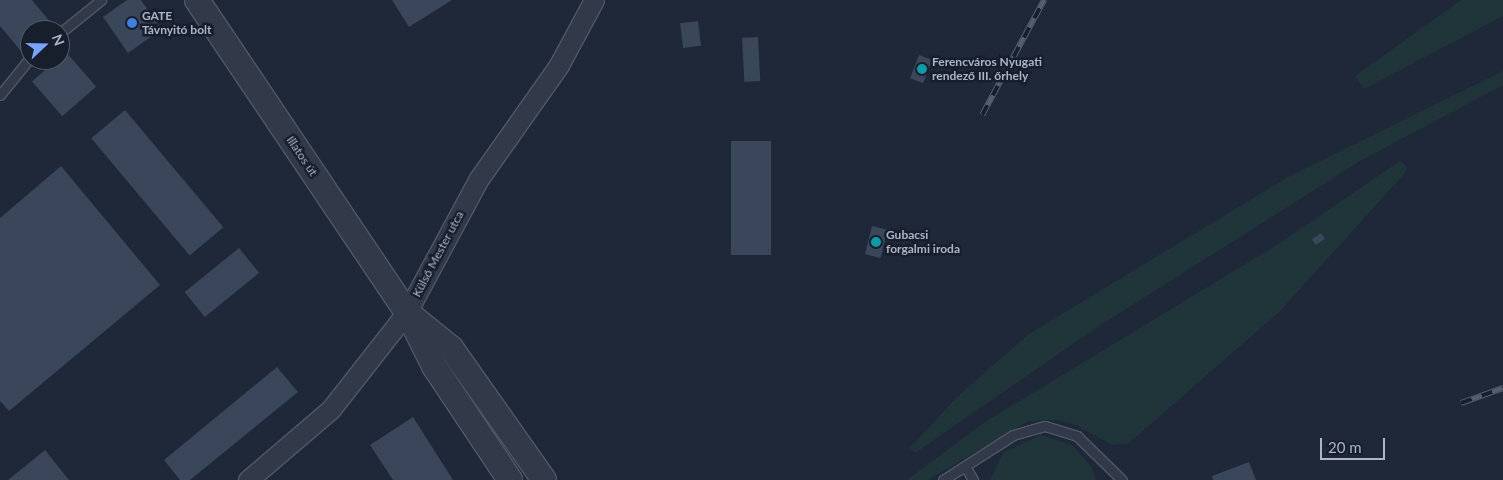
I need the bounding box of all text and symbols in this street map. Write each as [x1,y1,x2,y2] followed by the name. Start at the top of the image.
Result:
[142,9,212,37] place label: GATE Távnyitó bolt
[126,17,138,29] marker: GATE Távnyitó bolt
[20,20,70,70] north arrow
[49,32,68,48] text: N
[932,55,1042,83] place label: Ferencváros Nyugati rendező III. őrhely
[916,63,928,75] marker: Ferencváros Nyugati rendező III. őrhely
[283,133,321,179] street label: Illatos út
[409,208,467,300] street label: Külső Mester utca
[886,228,960,256] place label: Gubacsi forgalmi iroda
[870,236,882,248] marker: Gubacsi forgalmi iroda
[1323,428,1388,460] scale bar
[1328,438,1362,456] text: 20 m

